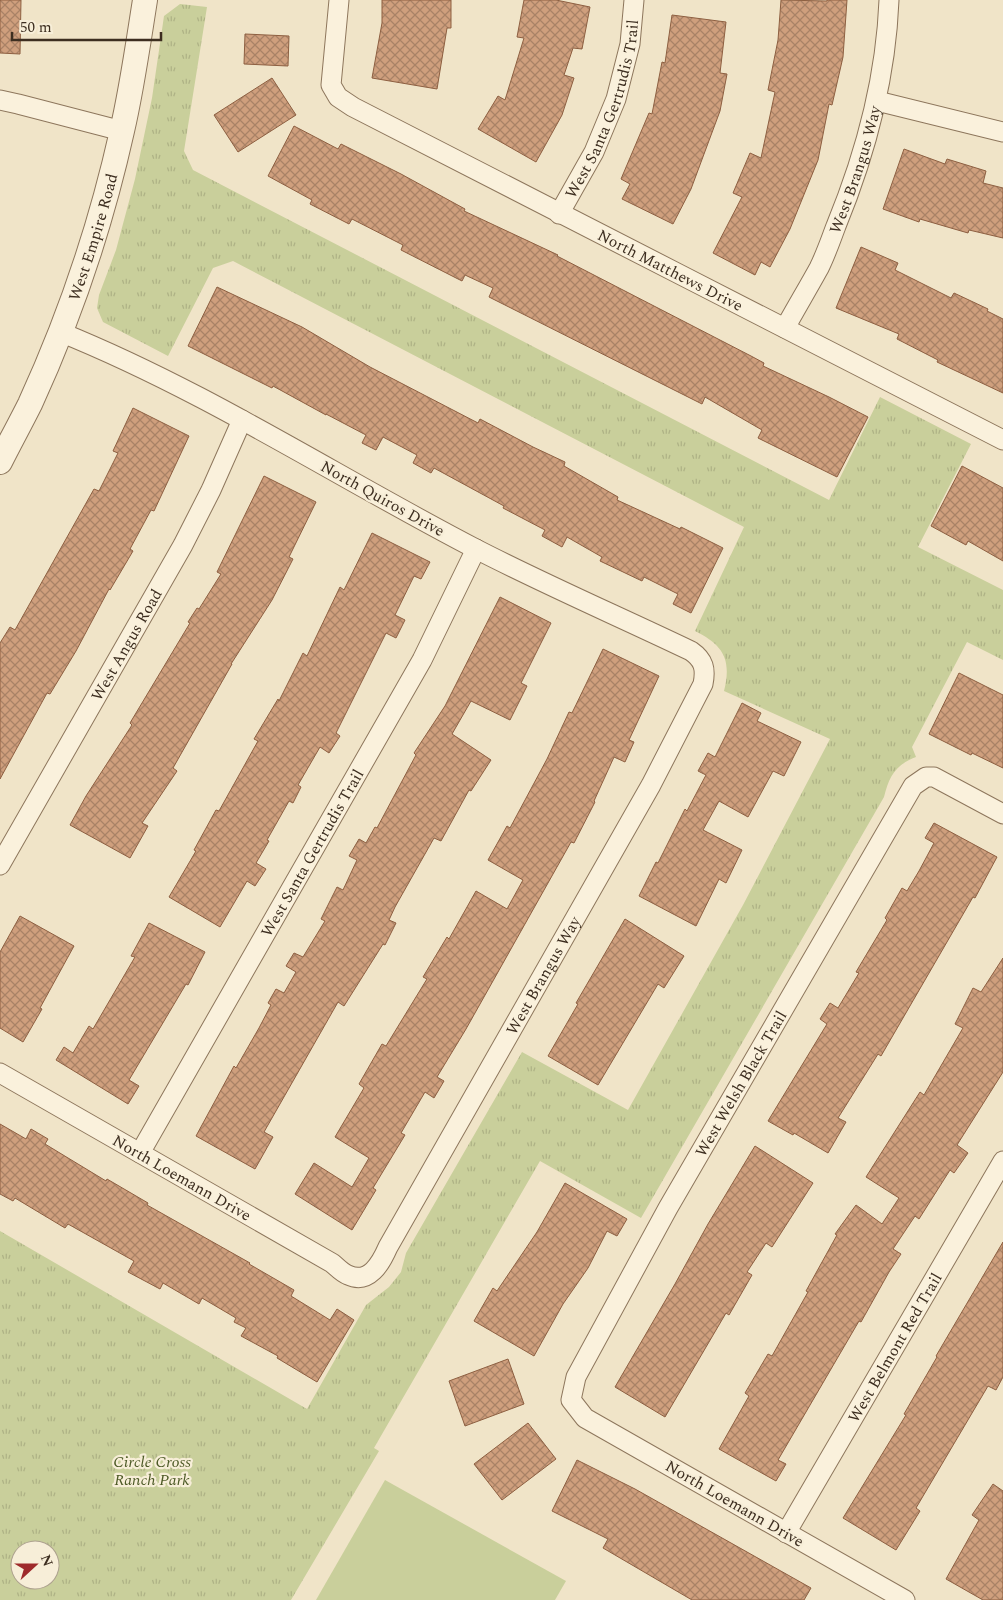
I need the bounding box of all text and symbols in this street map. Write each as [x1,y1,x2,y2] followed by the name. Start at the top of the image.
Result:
[12,10,161,42] scale bar
[20,16,52,39] text: 50 m
[559,18,645,203] street label: West Santa Gertrudis Trail
[823,102,888,237] street label: West Brangus Way
[62,171,124,304] street label: West Empire Road
[593,223,747,318] street label: North Matthews Drive
[316,455,449,543] street label: North Quiros Drive
[85,584,169,705] street label: West Angus Road
[255,765,370,942] street label: West Santa Gertrudis Trail
[500,911,588,1039] street label: West Brangus Way
[689,1006,793,1162] street label: West Welsh Black Trail
[108,1129,256,1228] street label: North Loemann Drive
[842,1268,948,1427] street label: West Belmont Red Trail
[113,1450,191,1492] park label: Circle Cross Ranch Park
[661,1454,808,1553] street label: North Loemann Drive
[10,1540,60,1590] north arrow
[35,1551,59,1570] text: N

